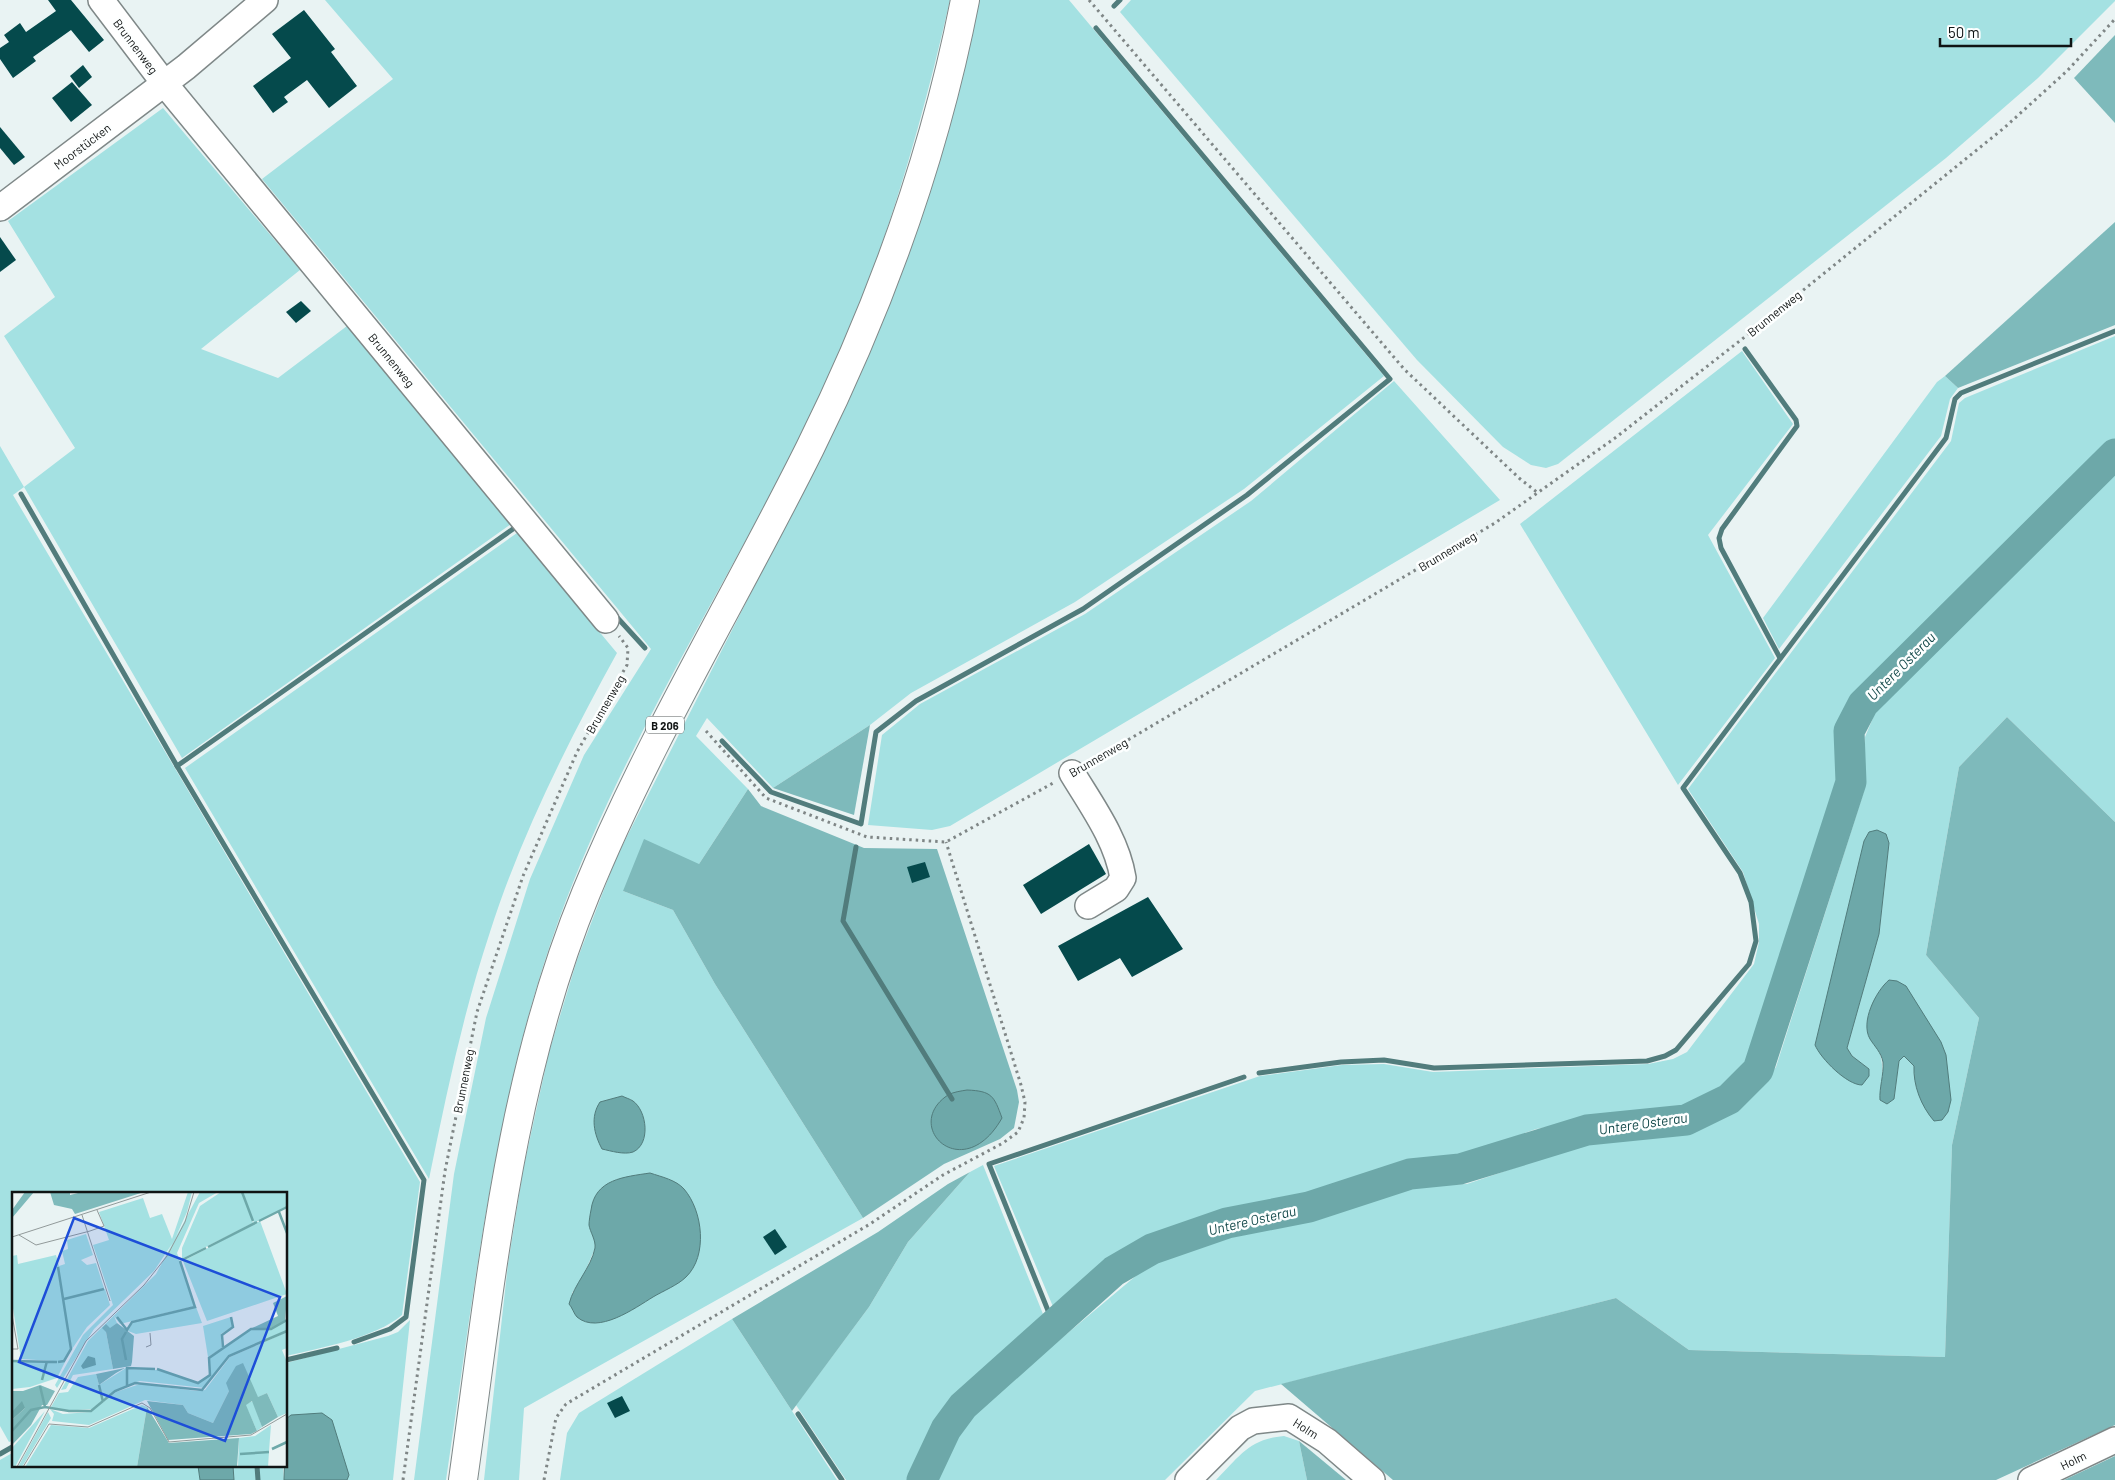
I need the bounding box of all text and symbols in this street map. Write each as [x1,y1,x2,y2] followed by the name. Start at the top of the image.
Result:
[1940,15,2071,47] scale bar
[111,16,161,76] street label: Brunnenweg
[1948,23,1980,41] text: 50 m
[51,120,113,172] street label: Moorstücken
[1744,287,1804,339] street label: Brunnenweg
[366,330,418,390] street label: Brunnenweg
[1415,528,1479,574] street label: Brunnenweg
[1863,628,1939,704] water label: Untere Osterau
[583,672,627,736] street label: Brunnenweg
[646,716,684,734] road number: B 206
[1066,735,1130,779] street label: Brunnenweg
[450,1048,476,1114] street label: Brunnenweg
[1598,1108,1688,1138] water label: Untere Osterau
[12,1192,288,1468] inset map
[1207,1202,1297,1238] water label: Untere Osterau
[1291,1415,1321,1441] street label: Holm
[2058,1448,2088,1472] street label: Holm

